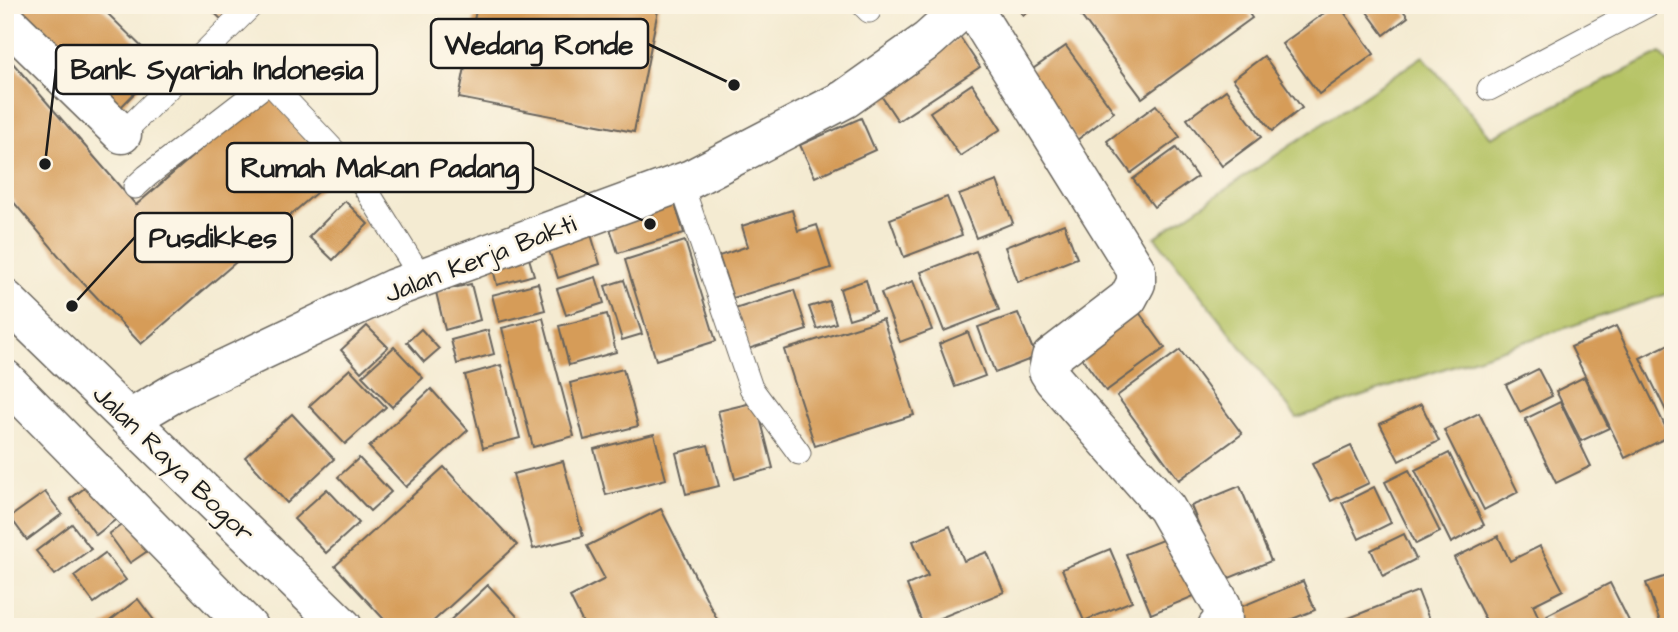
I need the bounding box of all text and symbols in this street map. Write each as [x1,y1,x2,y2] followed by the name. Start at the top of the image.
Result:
[431,19,648,68] callout: Wedang Ronde
[444,26,633,67] text: Wedang Ronde
[56,45,377,94] callout: Bank Syariah Indonesia
[70,51,364,93] text: Bank Syariah Indonesia
[227,143,533,192] callout: Rumah Makan Padang
[241,149,520,190] text: Rumah Makan Padang
[379,206,581,312] street label: Jalan Kerja Bakti
[135,213,292,262] callout: Pusdikkes
[149,219,277,258] text: Pusdikkes
[83,377,262,552] street label: Jalan Raya Bogor

